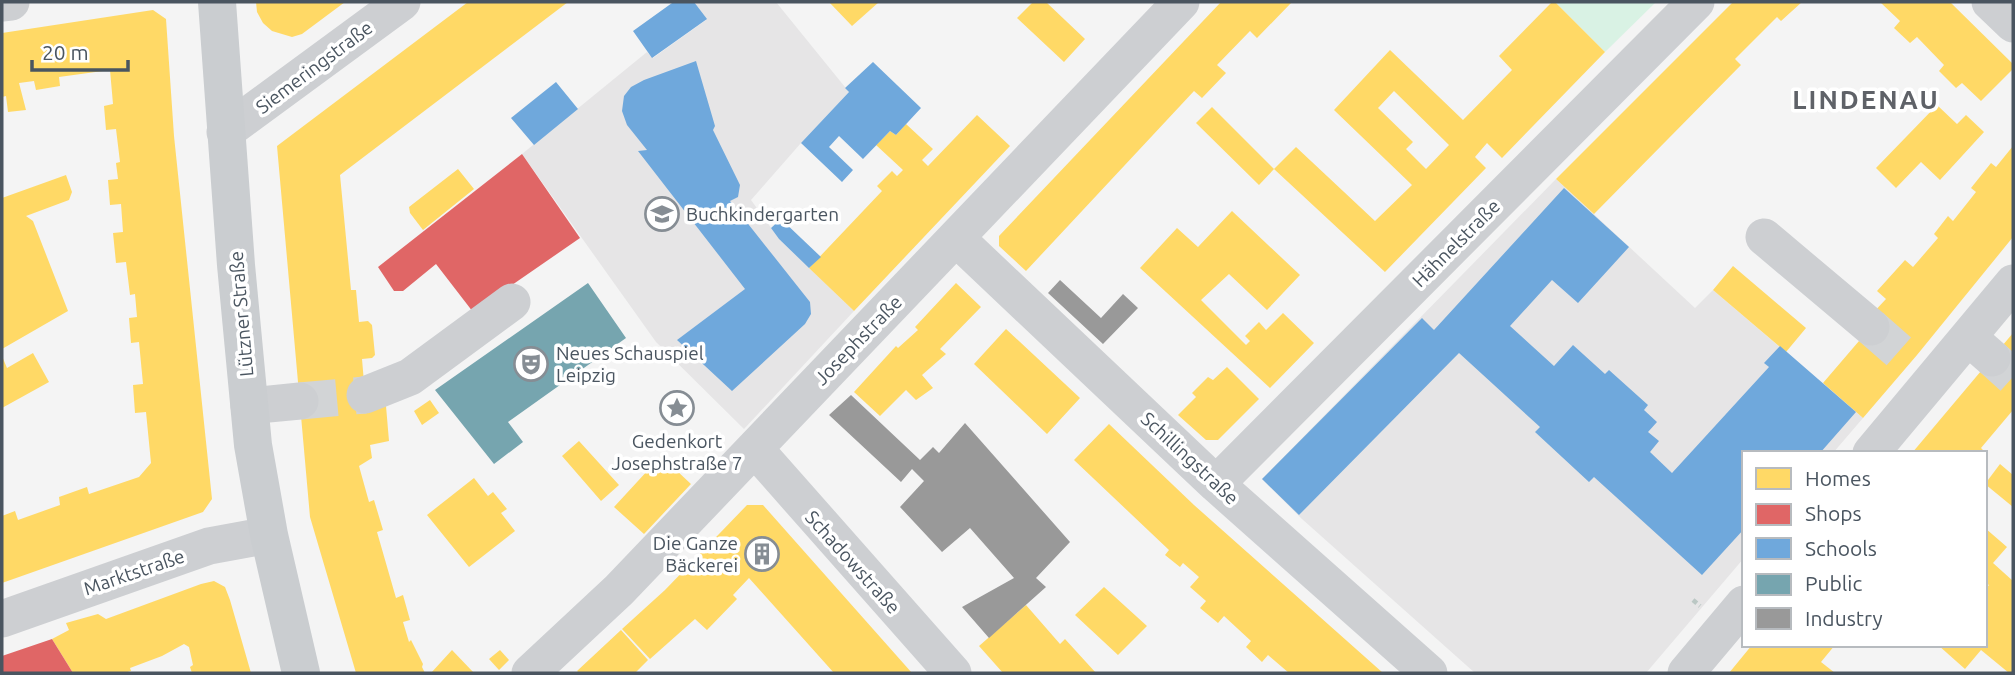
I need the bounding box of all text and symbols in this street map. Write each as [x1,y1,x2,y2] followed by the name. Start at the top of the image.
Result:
[251,16,377,118] street label: Siemeringstraße
[32,28,128,72] scale bar
[42,40,89,64] text: 20 m
[1792,85,1940,114] district label: LINDENAU
[643,195,681,233] school or university icon: Buchkindergarten
[1408,195,1504,291] street label: Hähnelstraße
[686,203,839,225] place label: Buchkindergarten
[225,250,257,378] street label: Lützner Straße
[810,291,906,389] street label: Josephstraße
[556,342,704,386] place label: Neues Schauspiel Leipzig
[512,345,550,383] theatre icon: Neues Schauspiel Leipzig
[658,389,696,427] place icon: Gedenkort Josephstraße 7
[1137,407,1243,509] street label: Schillingstraße
[612,430,742,474] place label: Gedenkort Josephstraße 7
[1742,451,1987,647] legend
[1805,466,1871,490] text: Homes
[1805,501,1862,525] text: Shops
[801,506,905,618] street label: Schadowstraße
[653,532,738,576] place label: Die Ganze Bäckerei
[743,535,781,573] building icon: Die Ganze Bäckerei
[1805,536,1877,560] text: Schools
[81,544,187,600] street label: Marktstraße
[1805,571,1862,595] text: Public
[1805,606,1883,630] text: Industry

